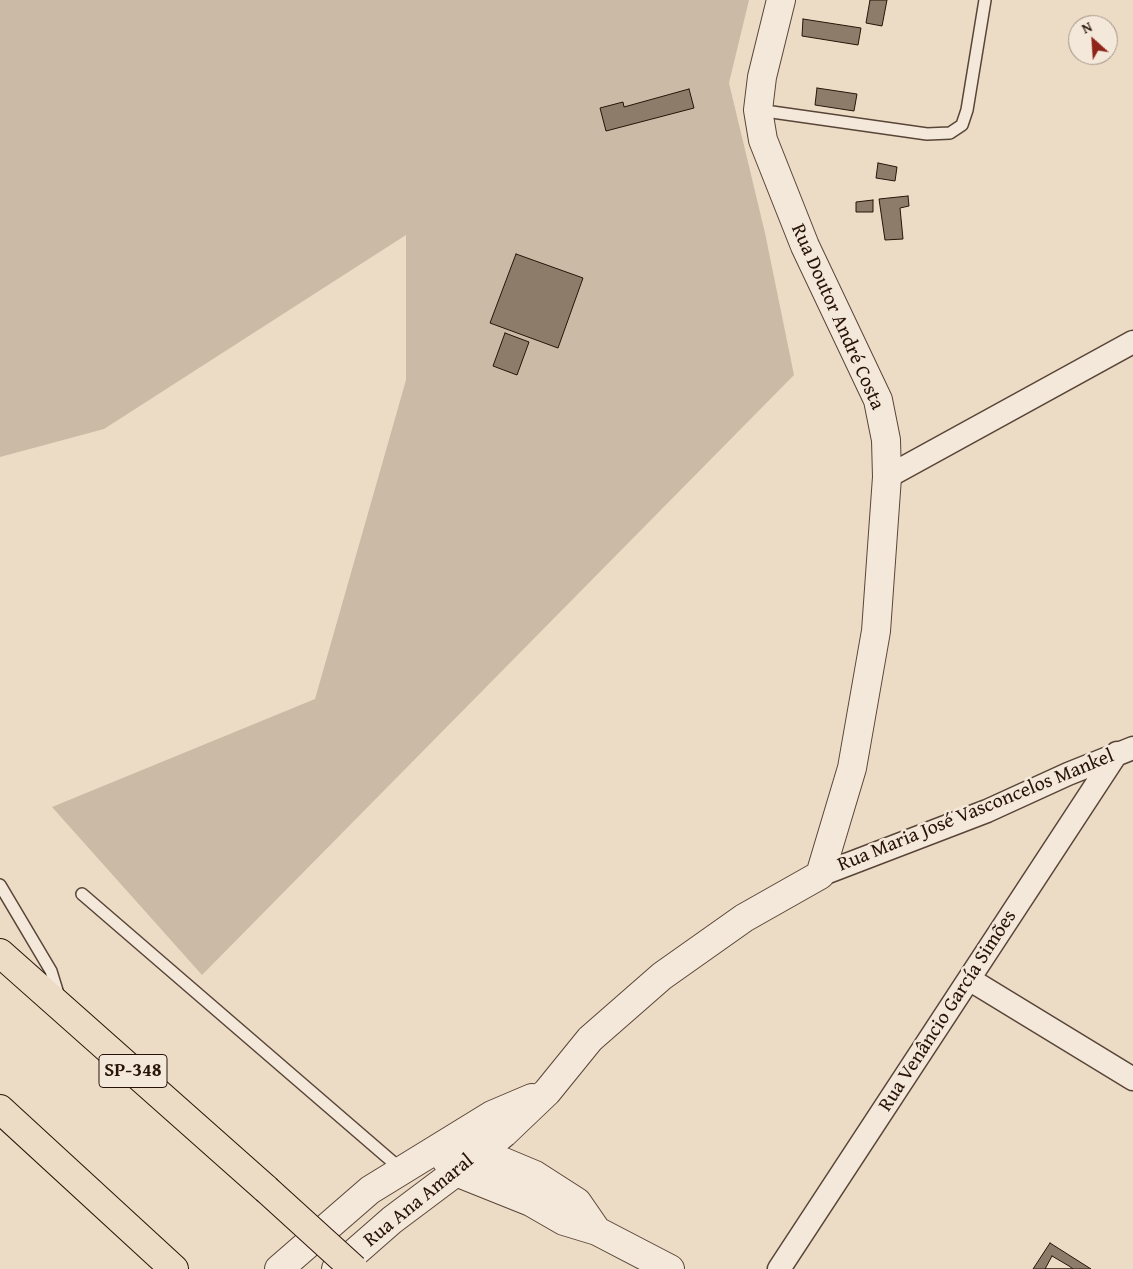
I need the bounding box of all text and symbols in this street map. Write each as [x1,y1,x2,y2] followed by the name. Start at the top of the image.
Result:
[1068,15,1118,65] north arrow
[1078,16,1095,38] text: N
[785,220,889,414] street label: Rua Doutor André Costa
[834,744,1118,878] street label: Rua Maria José Vasconcelos Mankel
[874,906,1022,1116] street label: Rua Venâncio García Simões
[99,1054,167,1088] road number: SP-348
[359,1149,479,1253] street label: Rua Ana Amaral

